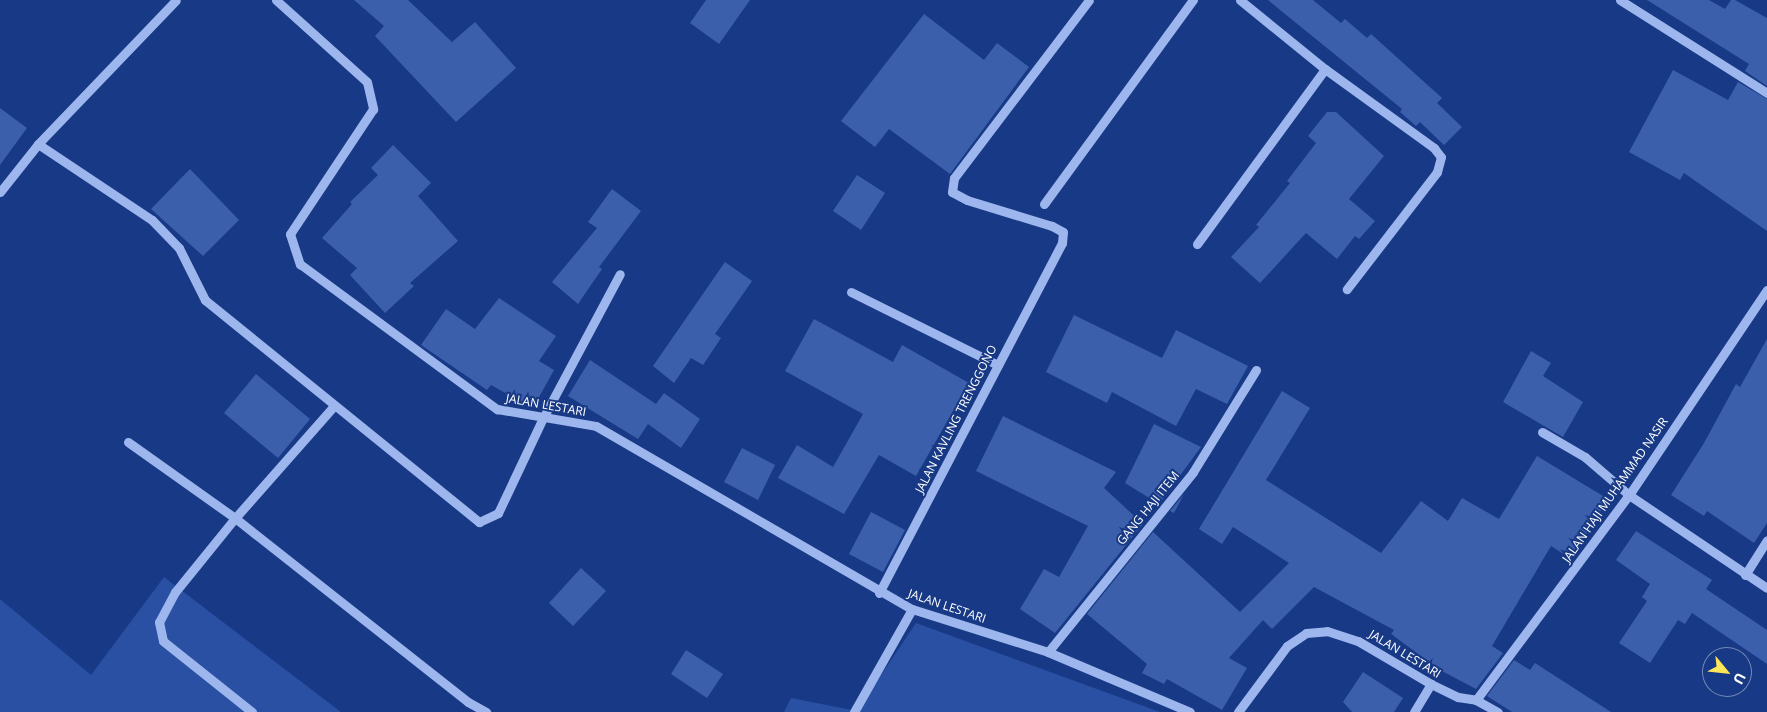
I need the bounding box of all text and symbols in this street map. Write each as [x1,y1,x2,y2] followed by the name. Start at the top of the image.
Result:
[912,343,1000,495] street label: JALAN KAVLING TRENGGONO
[505,391,587,419] street label: JALAN LESTARI
[1559,415,1671,565] street label: JALAN HAJI MUHAMMAD NASIR
[1114,468,1182,548] street label: GANG HAJI ITEM
[906,586,988,626] street label: JALAN LESTARI
[1366,627,1444,681] street label: JALAN LESTARI
[1702,647,1752,697] north arrow
[1729,670,1751,688] text: U

